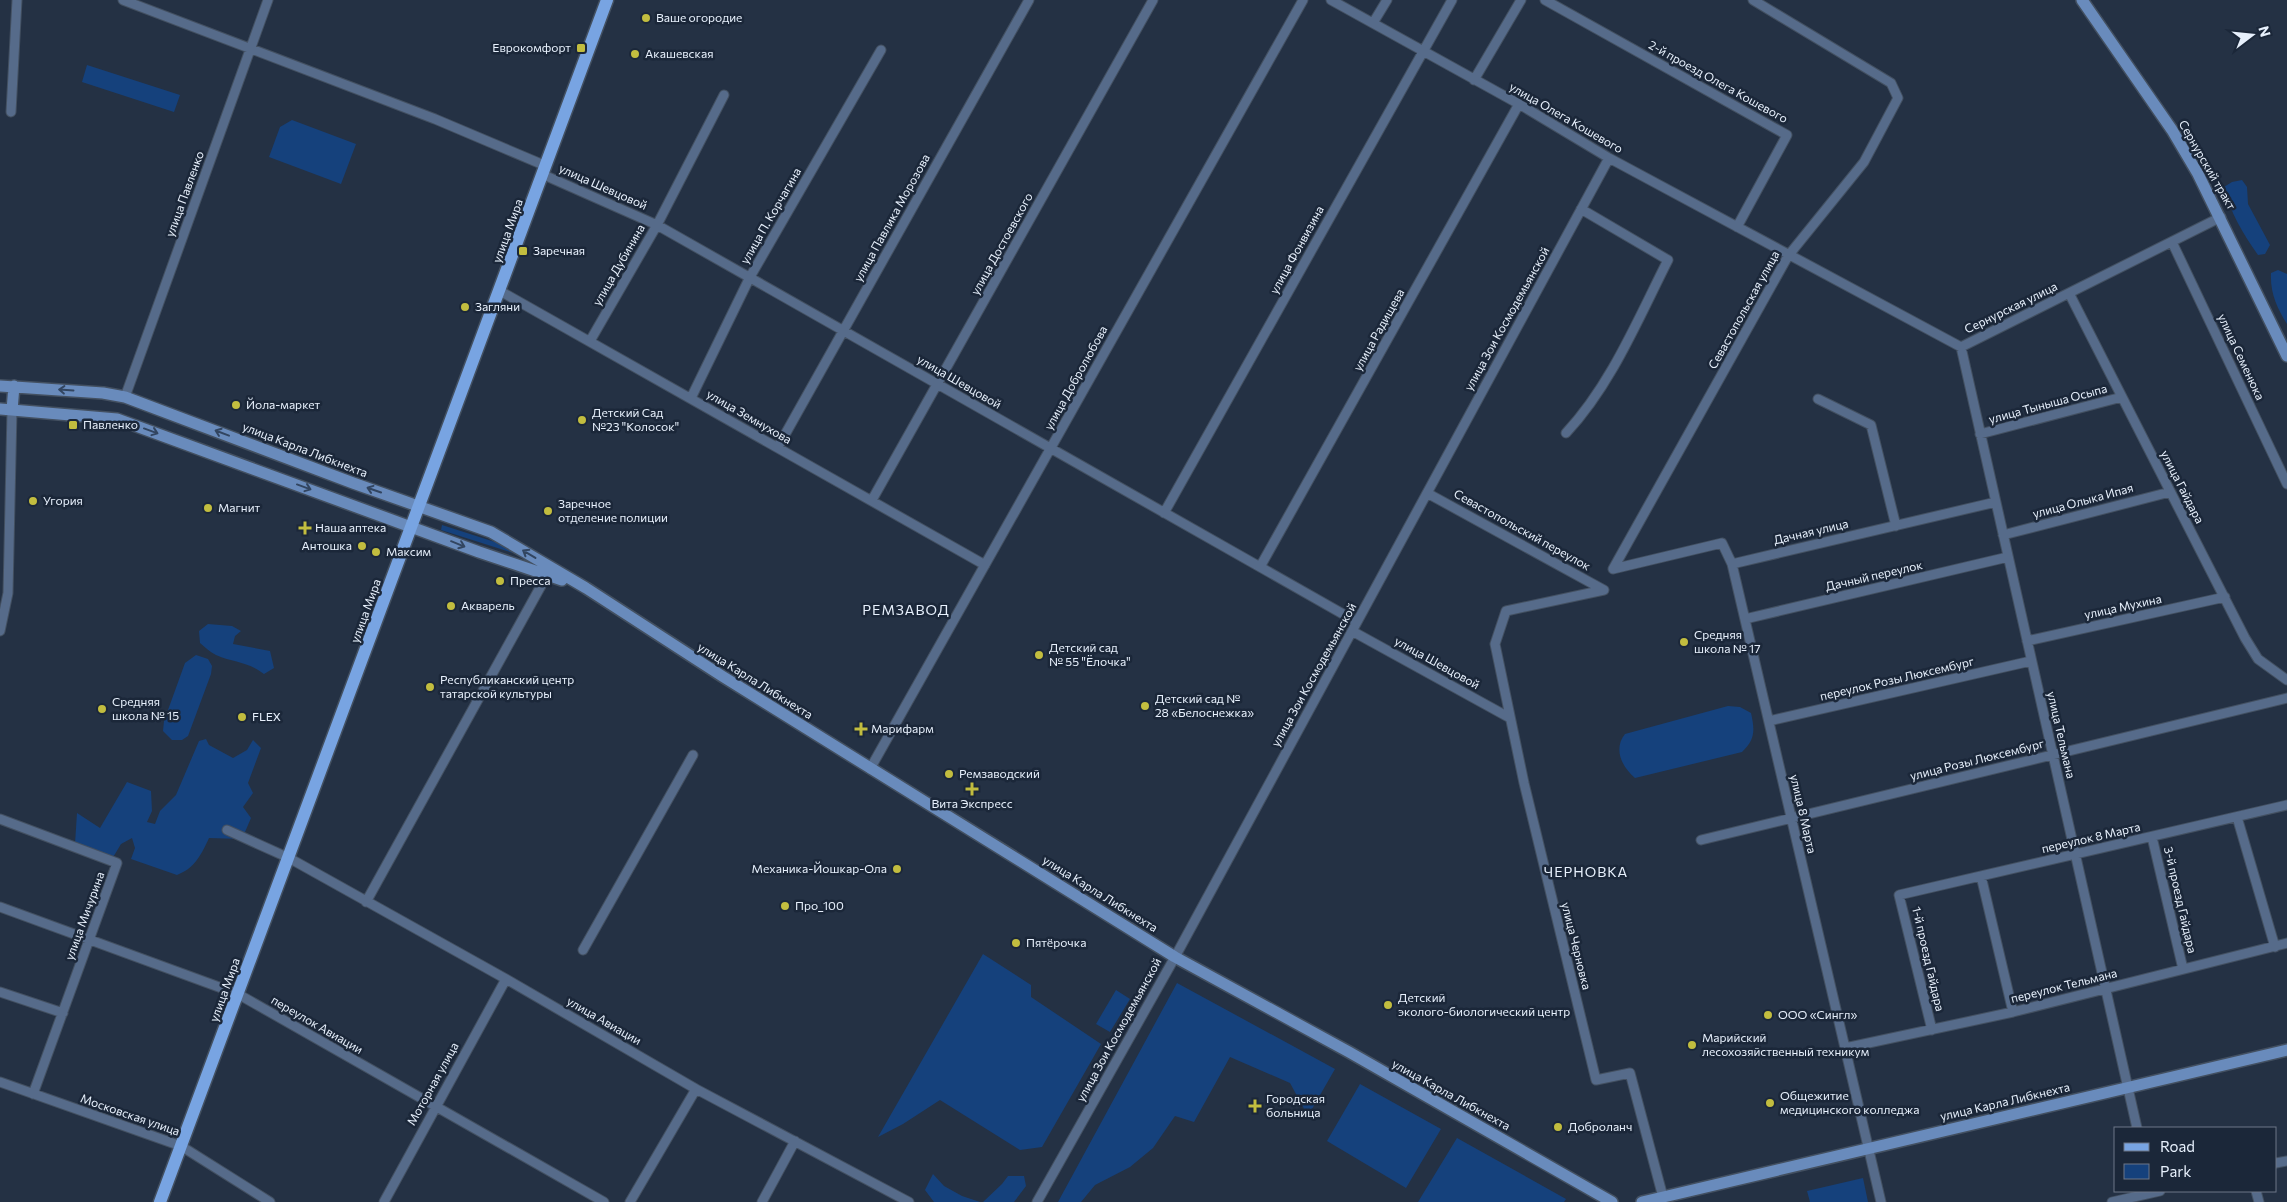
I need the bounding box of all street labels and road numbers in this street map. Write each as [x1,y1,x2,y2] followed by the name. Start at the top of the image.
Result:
[1646,37,1791,125] street label: 2-й проезд Олега Кошевого
[1507,79,1626,155] street label: улица Олега Кошевого
[2177,117,2239,212] street label: Сернурский тракт
[162,149,206,238] street label: улица Павленко
[850,151,932,284] street label: улица Павлика Морозова
[557,160,650,212] street label: улица Шевцовой
[737,165,803,266] street label: улица П. Корчагина
[967,190,1035,297] street label: улица Достоевского
[489,197,525,264] street label: улица Мира
[1266,203,1326,296] street label: улица Фонвизина
[589,221,647,308] street label: улица Дубинина
[1461,244,1552,393] street label: улица Зои Космодемьянской
[1705,248,1781,371] street label: Севастопольская улица
[1962,279,2059,336] street label: Сернурская улица
[1350,286,1407,373] street label: улица Радищева
[2216,311,2268,402] street label: улица Семенюка
[1041,323,1110,432] street label: улица Добролюбова
[915,351,1004,411] street label: улица Шевцовой
[1987,380,2108,426] street label: улица Тыныша Осыпа
[705,386,794,446] street label: улица Земнухова
[241,419,370,479] street label: улица Карла Либкнехта
[2158,448,2207,526] street label: улица Гайдара
[2031,480,2135,520] street label: улица Олыка Ипая
[1452,486,1594,573] street label: Севастопольский переулок
[1772,516,1850,546] street label: Дачная улица
[1824,557,1924,593] street label: Дачный переулок
[347,577,383,644] street label: улица Мира
[2083,591,2163,621] street label: улица Мухина
[1268,600,1359,749] street label: улица Зои Космодемьянской
[1393,633,1482,691] street label: улица Шевцовой
[695,639,816,721] street label: улица Карла Либкнехта
[1818,653,1975,703] street label: переулок Розы Люксембург
[2045,690,2079,780] street label: улица Тельмана
[1908,736,2045,782] street label: улица Розы Люксембург
[1788,773,1820,855] street label: улица 8 Марта
[2040,819,2142,855] street label: переулок 8 Марта
[2162,845,2200,954] street label: 3-й проезд Гайдара
[1040,852,1161,934] street label: улица Карла Либкнехта
[62,870,107,962] street label: улица Мичурина
[1559,901,1595,991] street label: улица Черновка
[1910,905,1948,1013] street label: 1-й проезд Гайдара
[1073,955,1164,1104] street label: улица Зои Космодемьянской
[206,956,242,1023] street label: улица Мира
[2009,965,2118,1005] street label: переулок Тельмана
[269,992,366,1056] street label: переулок Авиации
[565,993,644,1047] street label: улица Авиации
[404,1040,461,1127] street label: Моторная улица
[1390,1056,1513,1132] street label: улица Карла Либкнехта
[1938,1079,2071,1123] street label: улица Карла Либкнехта
[79,1090,182,1138] street label: Московская улица

